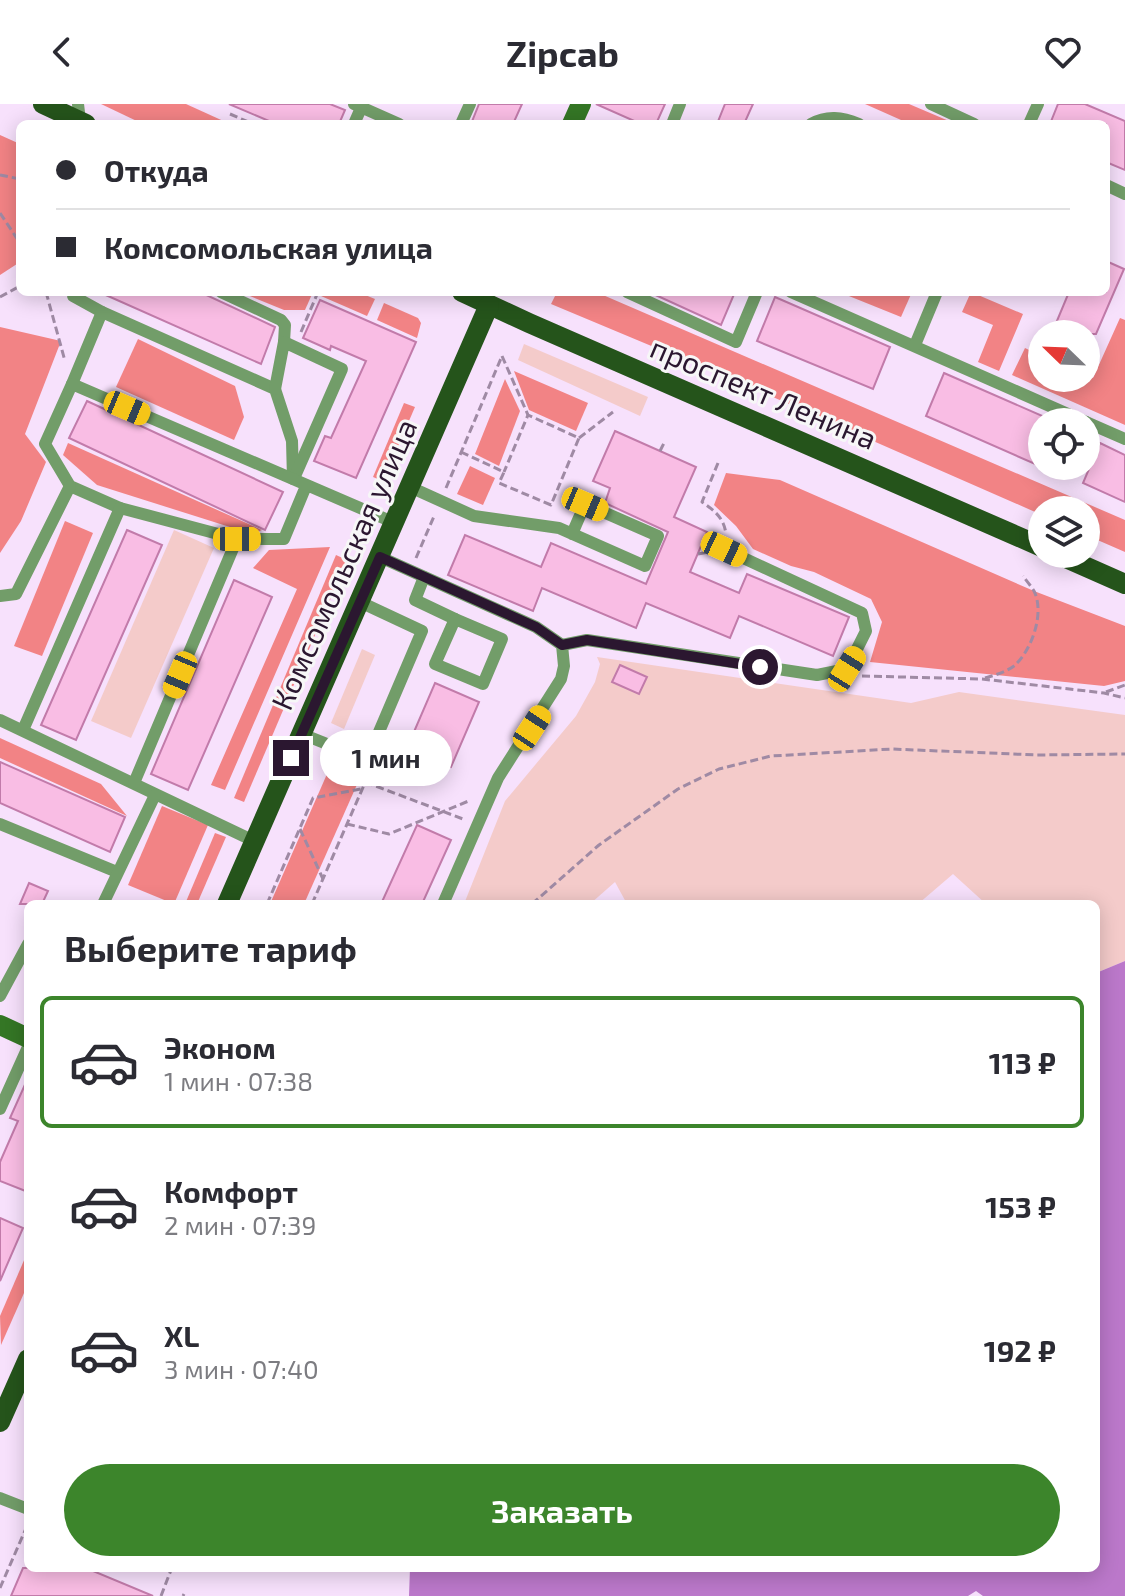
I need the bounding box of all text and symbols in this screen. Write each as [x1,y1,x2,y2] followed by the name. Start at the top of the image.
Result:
[40,30,84,74] icon: back
[1041,30,1085,74] icon: heart
[506,31,619,74] text: Zipcab
[104,152,209,188] text: Откуда
[104,229,433,265] text: Комсомольская улица
[1028,320,1100,392] north arrow
[1028,320,1100,568] map controls
[645,328,883,456] street label: проспект Ленина
[100,388,154,428] car
[1028,408,1100,480] button: locate
[263,413,424,715] street label: Комсомольская улица
[558,484,612,524] car
[1028,496,1100,568] button: layers
[213,527,261,551] car
[697,528,751,570] car
[824,642,870,696] car
[160,648,200,702] car
[742,649,778,685] route start
[509,701,555,755] car
[319,730,451,786] callout: 1 мин
[273,740,309,776] route end
[352,742,420,773] text: 1 мин
[64,926,357,969] text: Выберите тариф
[68,1026,140,1098] icon: car
[164,1029,276,1065] text: Эконом
[989,1044,1056,1080] text: 113 ₽
[164,1065,313,1096] text: 1 мин · 07:38
[68,1170,140,1242] icon: car
[164,1173,298,1209] text: Комфорт
[985,1188,1056,1224] text: 153 ₽
[164,1209,316,1240] text: 2 мин · 07:39
[68,1314,140,1386] icon: car
[164,1317,199,1353] text: XL
[984,1332,1056,1368] text: 192 ₽
[164,1353,319,1384] text: 3 мин · 07:40
[64,1464,1060,1556] button: Заказать

